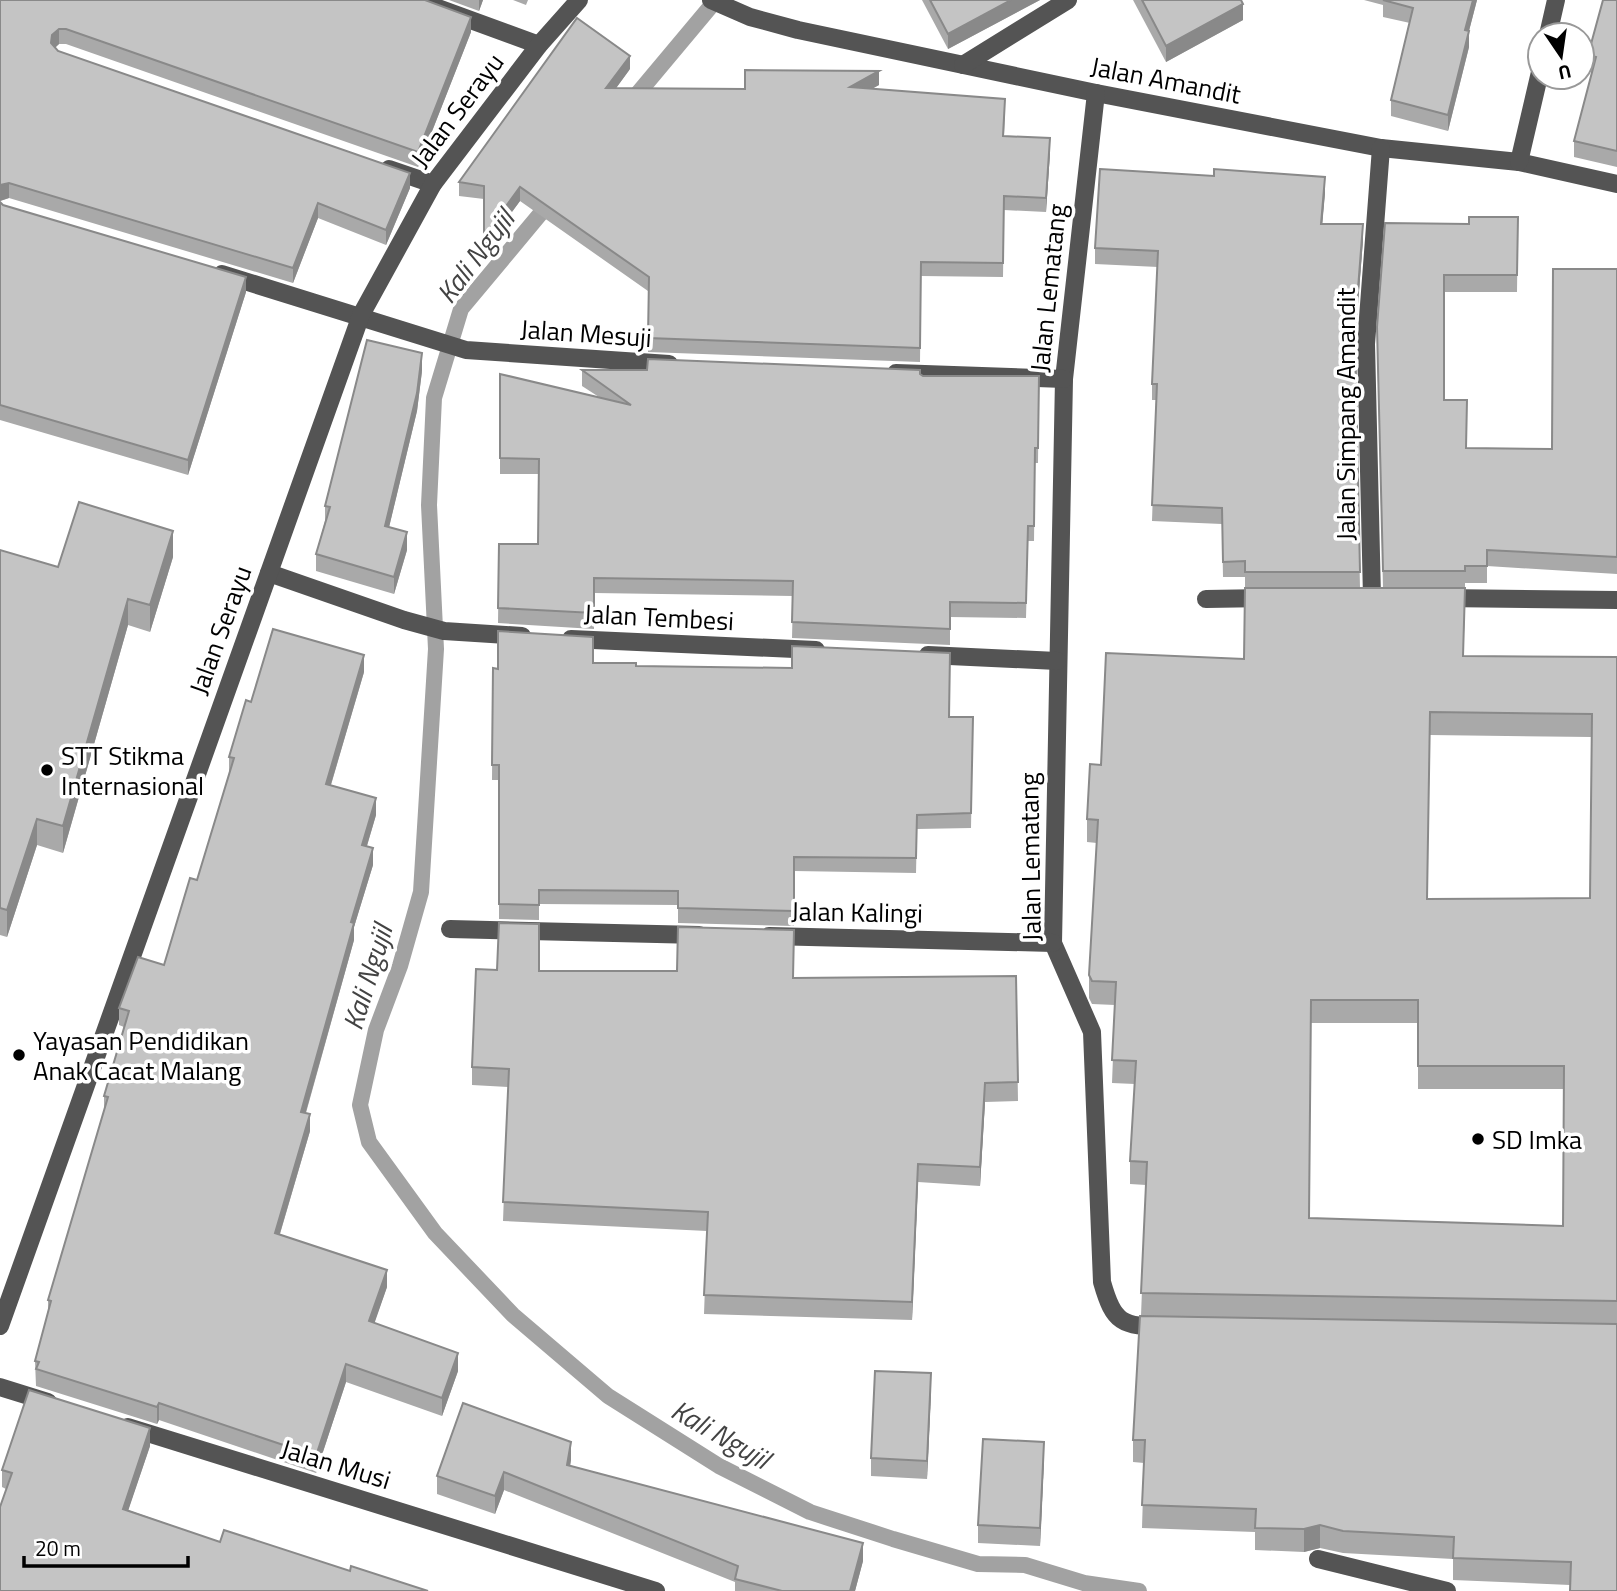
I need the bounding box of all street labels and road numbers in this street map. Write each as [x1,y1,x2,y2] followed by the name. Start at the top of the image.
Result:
[401,44,513,176] street label: Jalan Serayu
[1088,46,1244,114] street label: Jalan Amandit
[1020,202,1076,374] street label: Jalan Lematang
[1326,287,1365,541] street label: Jalan Simpang Amandit
[519,309,653,357] street label: Jalan Mesuji
[179,560,261,700] street label: Jalan Serayu
[583,594,735,640] street label: Jalan Tembesi
[1009,772,1051,942] street label: Jalan Lematang
[791,891,923,933] street label: Jalan Kalingi
[276,1429,396,1499] street label: Jalan Musi

